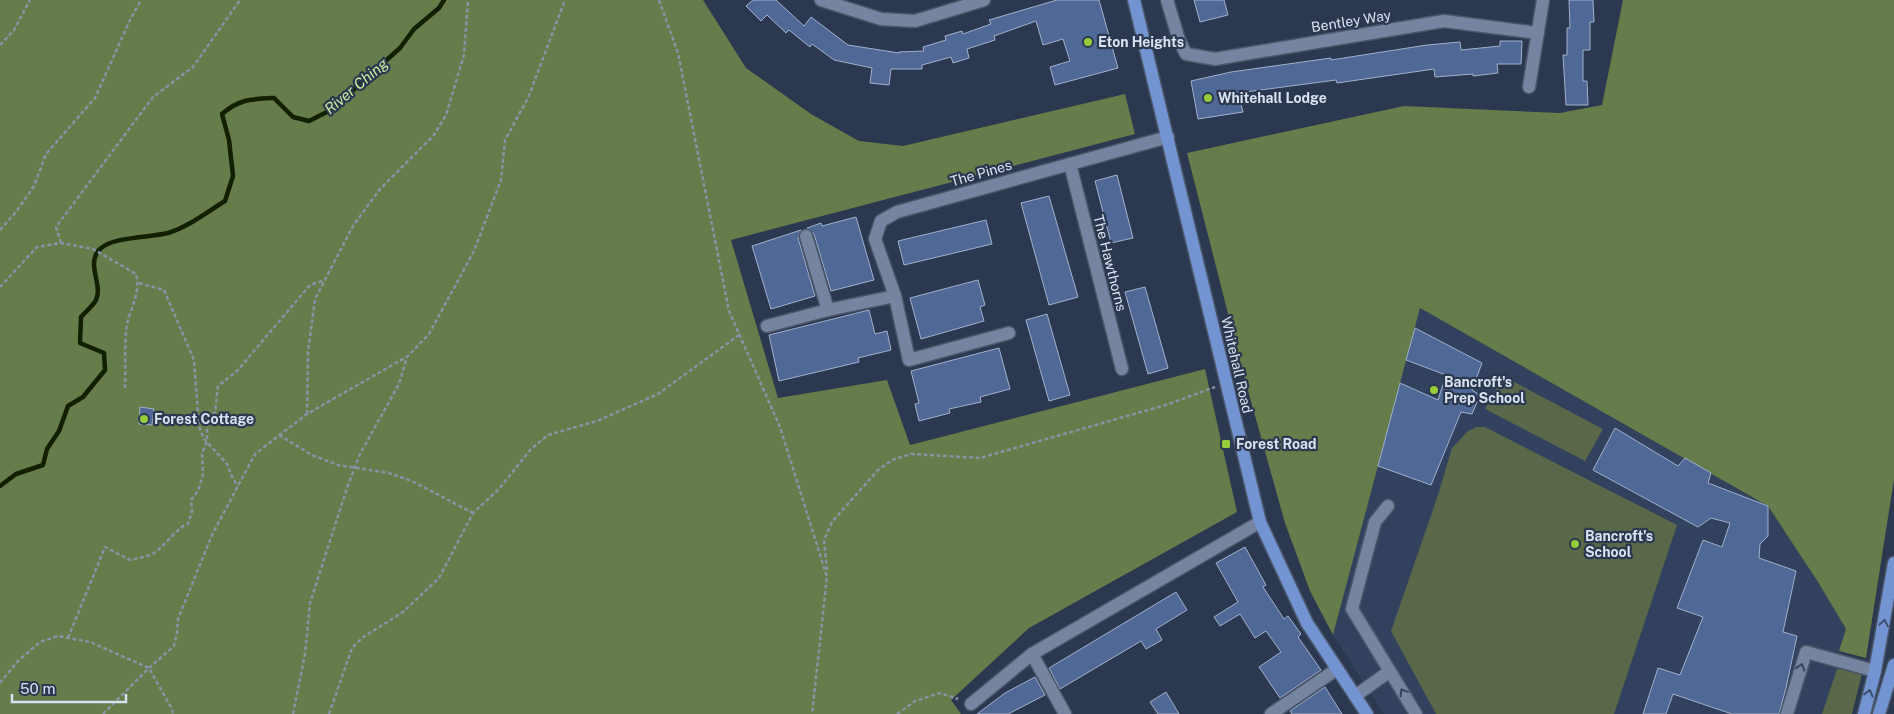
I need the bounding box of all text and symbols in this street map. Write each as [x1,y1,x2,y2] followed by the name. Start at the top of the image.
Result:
[1310,7,1393,35] street label: Bentley Way
[1098,34,1184,50] place label: Eton Heights
[1082,36,1094,48] marker: Eton Heights
[321,55,391,117] water label: River Ching
[1218,90,1327,106] place label: Whitehall Lodge
[1202,92,1214,104] marker: Whitehall Lodge
[948,157,1014,189] street label: The Pines
[1090,213,1130,313] street label: The Hawthorns
[1218,315,1256,415] street label: Whitehall Road
[1444,374,1525,406] place label: Bancroft's Prep School
[1428,384,1440,396] marker: Bancroft's Prep School
[154,411,254,427] place label: Forest Cottage
[138,413,150,425] marker: Forest Cottage
[1236,436,1316,452] place label: Forest Road
[1220,438,1232,450] marker: Forest Road
[1585,528,1653,560] place label: Bancroft's School
[1569,538,1581,550] marker: Bancroft's School
[1878,619,1888,628] one-way arrow
[1795,664,1805,672] one-way arrow
[12,672,126,704] scale bar
[20,680,55,697] text: 50 m
[1863,688,1874,697] one-way arrow
[1399,689,1409,698] one-way arrow

